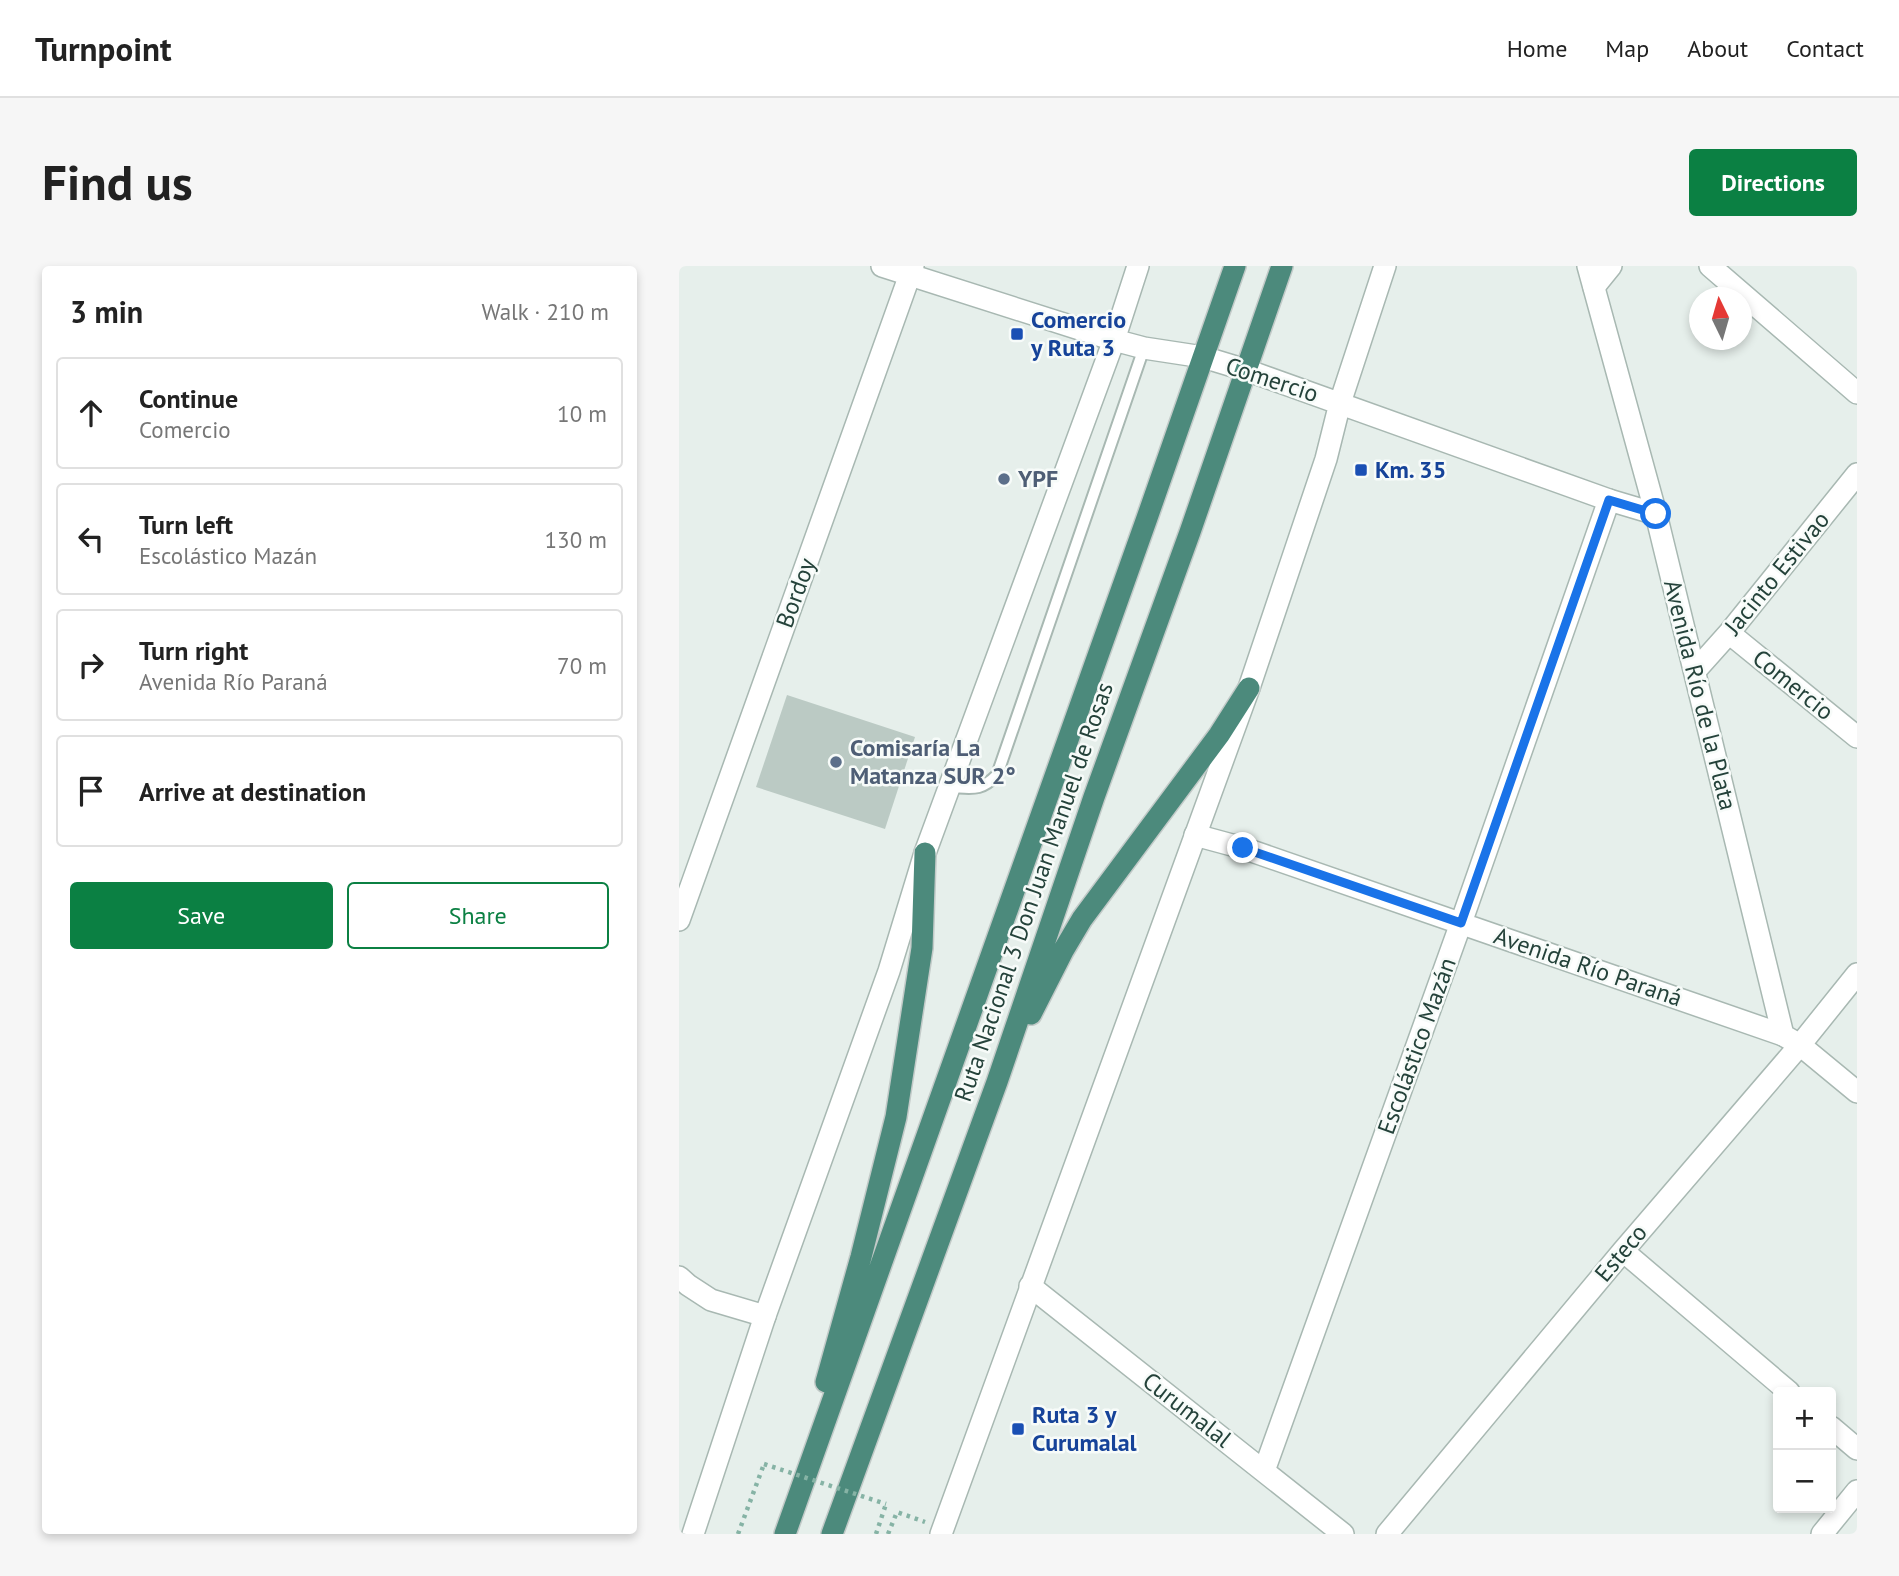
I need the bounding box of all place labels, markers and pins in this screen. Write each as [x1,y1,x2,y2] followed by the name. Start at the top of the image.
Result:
[1030,304,1126,363] place label: Comercio y Ruta 3
[1009,326,1025,342] marker: Comercio y Ruta 3
[1375,454,1446,485] place label: Km. 35
[1353,462,1369,478] marker: Km. 35
[1017,463,1058,494] place label: YPF
[996,471,1012,487] marker: YPF
[850,732,1016,791] place label: Comisaría La Matanza SUR 2°
[828,754,844,770] marker: Comisaría La Matanza SUR 2°
[1032,1399,1138,1458] place label: Ruta 3 y Curumalal
[1010,1421,1026,1437] marker: Ruta 3 y Curumalal

